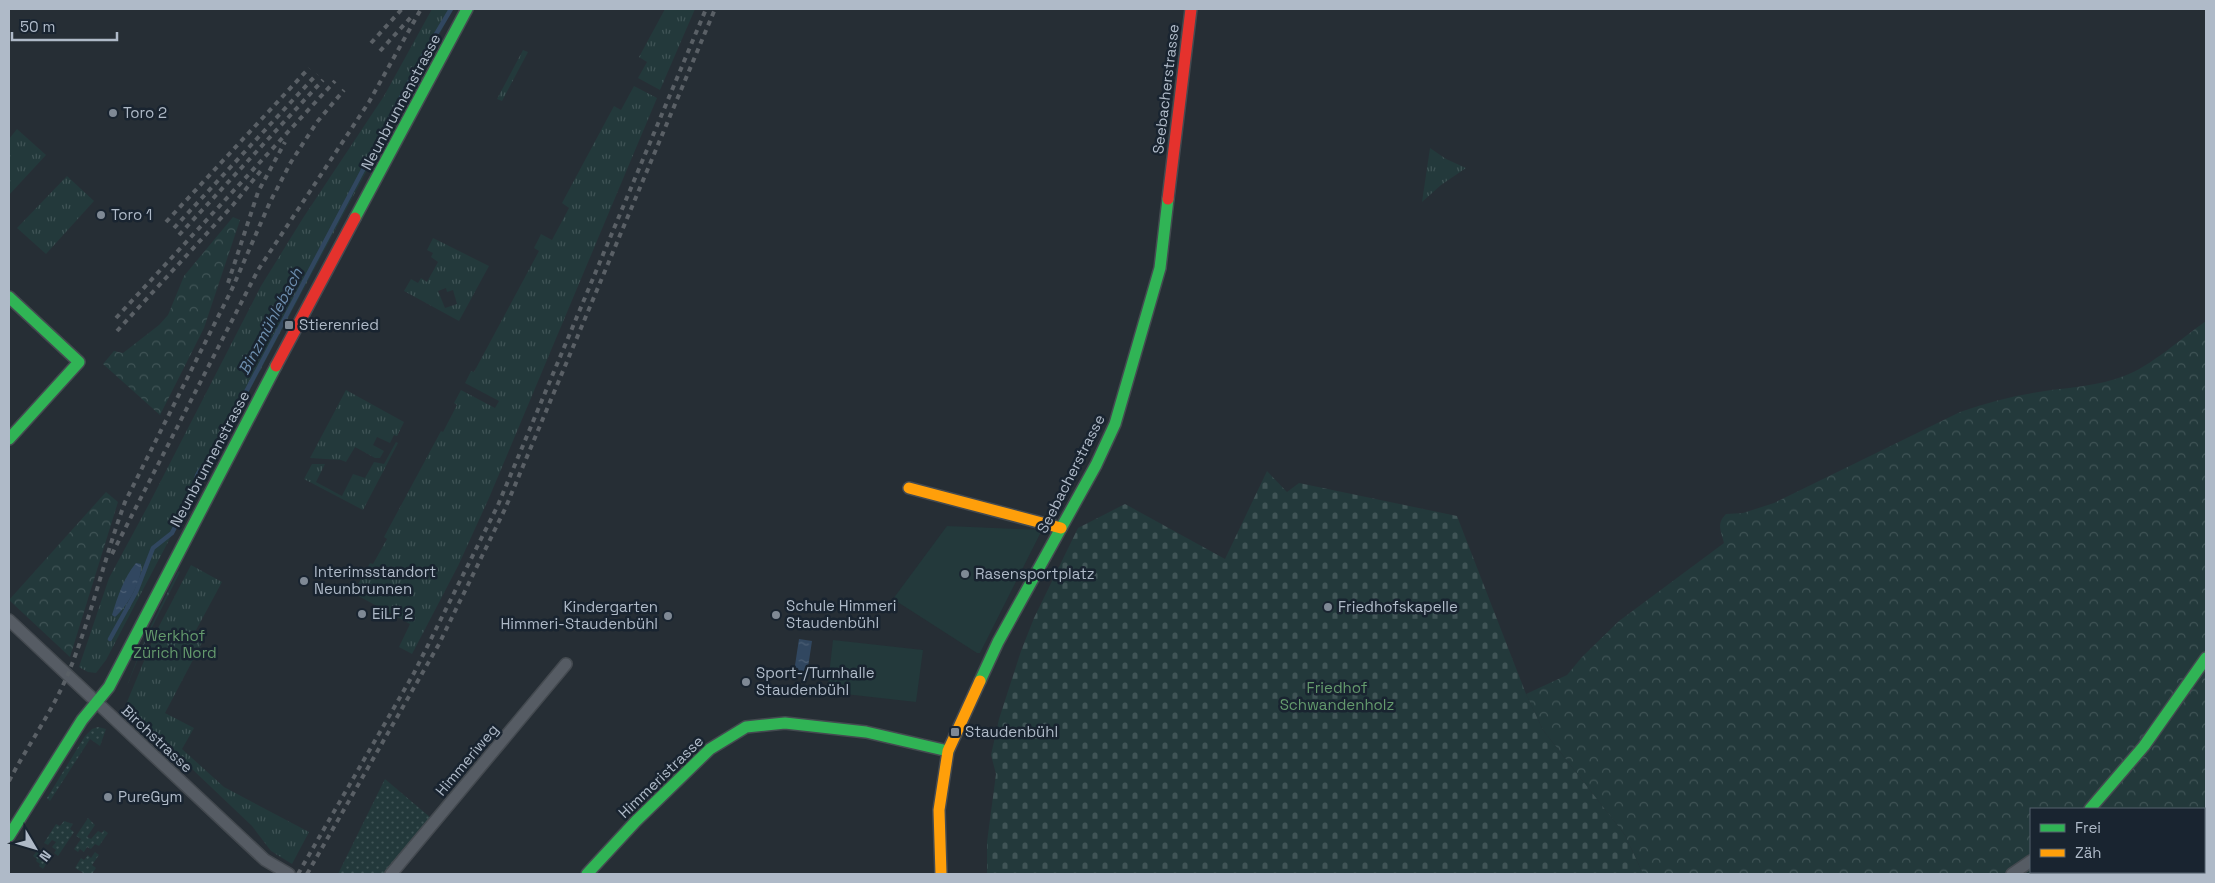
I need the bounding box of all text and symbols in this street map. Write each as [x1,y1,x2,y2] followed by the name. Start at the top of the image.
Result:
[12,10,118,42] scale bar
[20,17,55,36] text: 50 m
[1148,23,1183,155] street label: Seebacherstrasse
[357,30,445,173] street label: Neunbrunnenstrasse
[123,103,167,122] place label: Toro 2
[107,107,119,119] marker: Toro 2
[111,205,152,224] place label: Toro 1
[95,209,107,221] marker: Toro 1
[233,263,308,378] water label: Binzmühlebach
[299,315,379,334] place label: Stierenried
[283,319,295,331] marker: Stierenried
[166,387,254,530] street label: Neunbrunnenstrasse
[1032,411,1109,536] street label: Seebacherstrasse
[314,562,436,598] place label: Interimsstandort Neunbrunnen
[975,564,1095,583] place label: Rasensportplatz
[959,568,971,580] marker: Rasensportplatz
[298,575,310,587] marker: Interimsstandort Neunbrunnen
[786,596,896,632] place label: Schule Himmeri Staudenbühl
[501,597,658,633] place label: Kindergarten Himmeri-Staudenbühl
[1338,597,1458,616] place label: Friedhofskapelle
[1322,601,1334,613] marker: Friedhofskapelle
[372,604,413,623] place label: EiLF 2
[356,608,368,620] marker: EiLF 2
[770,609,782,621] marker: Schule Himmeri Staudenbühl
[662,610,674,622] marker: Kindergarten Himmeri-Staudenbühl
[133,626,217,662] park label: Werkhof Zürich Nord
[756,663,875,699] place label: Sport-/Turnhalle Staudenbühl
[740,676,752,688] marker: Sport-/Turnhalle Staudenbühl
[1280,678,1394,714] park label: Friedhof Schwandenholz
[118,701,197,776] street label: Birchstrasse
[431,720,502,799] street label: Himmeriweg
[965,722,1058,741] place label: Staudenbühl
[949,726,961,738] marker: Staudenbühl
[614,731,707,822] street label: Himmeristrasse
[118,787,182,806] place label: PureGym
[102,791,114,803] marker: PureGym
[2030,808,2205,873] legend
[2075,818,2101,837] text: Frei
[10,823,60,873] north arrow
[2075,843,2101,862] text: Zäh
[35,847,55,865] text: N

